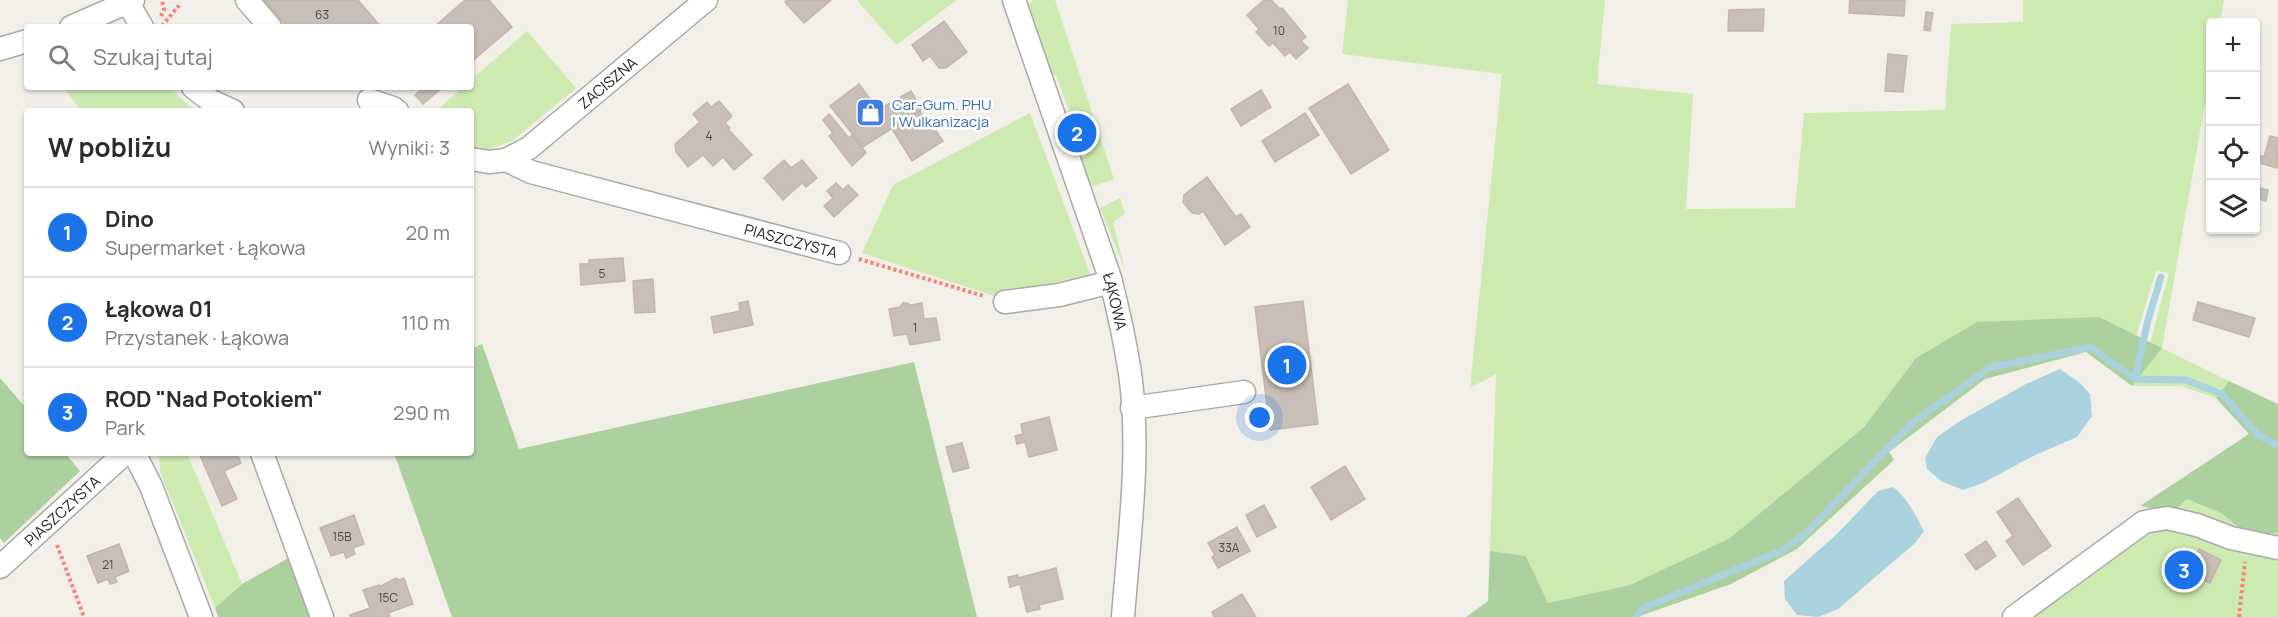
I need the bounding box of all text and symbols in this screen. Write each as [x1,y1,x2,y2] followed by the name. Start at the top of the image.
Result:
[315,6,329,23] house number: 63
[2206,18,2260,234] map controls
[2206,18,2260,72] button: +
[1273,22,1285,39] house number: 10
[24,24,474,90] search box
[45,41,78,74] icon: search
[93,42,213,72] text: Szukaj tutaj
[573,51,642,113] street label: ZACISZNA
[2206,72,2260,126] button: −
[892,94,992,132] place label: Car-Gum. PHU | Wulkanizacja
[855,97,887,129] shop icon: Car-Gum. PHU | Wulkanizacja
[1058,110,1096,156] pin: 2
[2206,126,2260,180] button: locate
[705,127,713,144] house number: 4
[48,129,171,165] text: W pobliżu
[369,134,450,161] text: Wyniki: 3
[2206,180,2260,234] button: layers
[105,204,154,234] text: Dino
[742,218,840,263] street label: PIASZCZYSTA
[63,219,72,246] text: 1
[405,219,450,246] text: 20 m
[105,234,306,261] text: Supermarket · Łąkowa
[599,265,606,282] house number: 5
[1098,269,1132,332] street label: ŁĄKOWA
[105,294,213,324] text: Łąkowa 01
[62,309,73,336] text: 2
[401,309,450,336] text: 110 m
[913,319,917,336] house number: 1
[105,324,289,351] text: Przystanek · Łąkowa
[1268,342,1306,388] pin: 1
[105,384,323,414] text: ROD "Nad Potokiem"
[62,399,73,426] text: 3
[393,399,450,426] text: 290 m
[1245,403,1274,432] your location
[105,414,145,441] text: Park
[20,470,105,550] street label: PIASZCZYSTA
[333,528,351,545] house number: 15B
[1219,539,1240,556] house number: 33A
[2164,548,2204,592] pin: 3
[102,556,114,573] house number: 21
[378,589,399,606] house number: 15C

